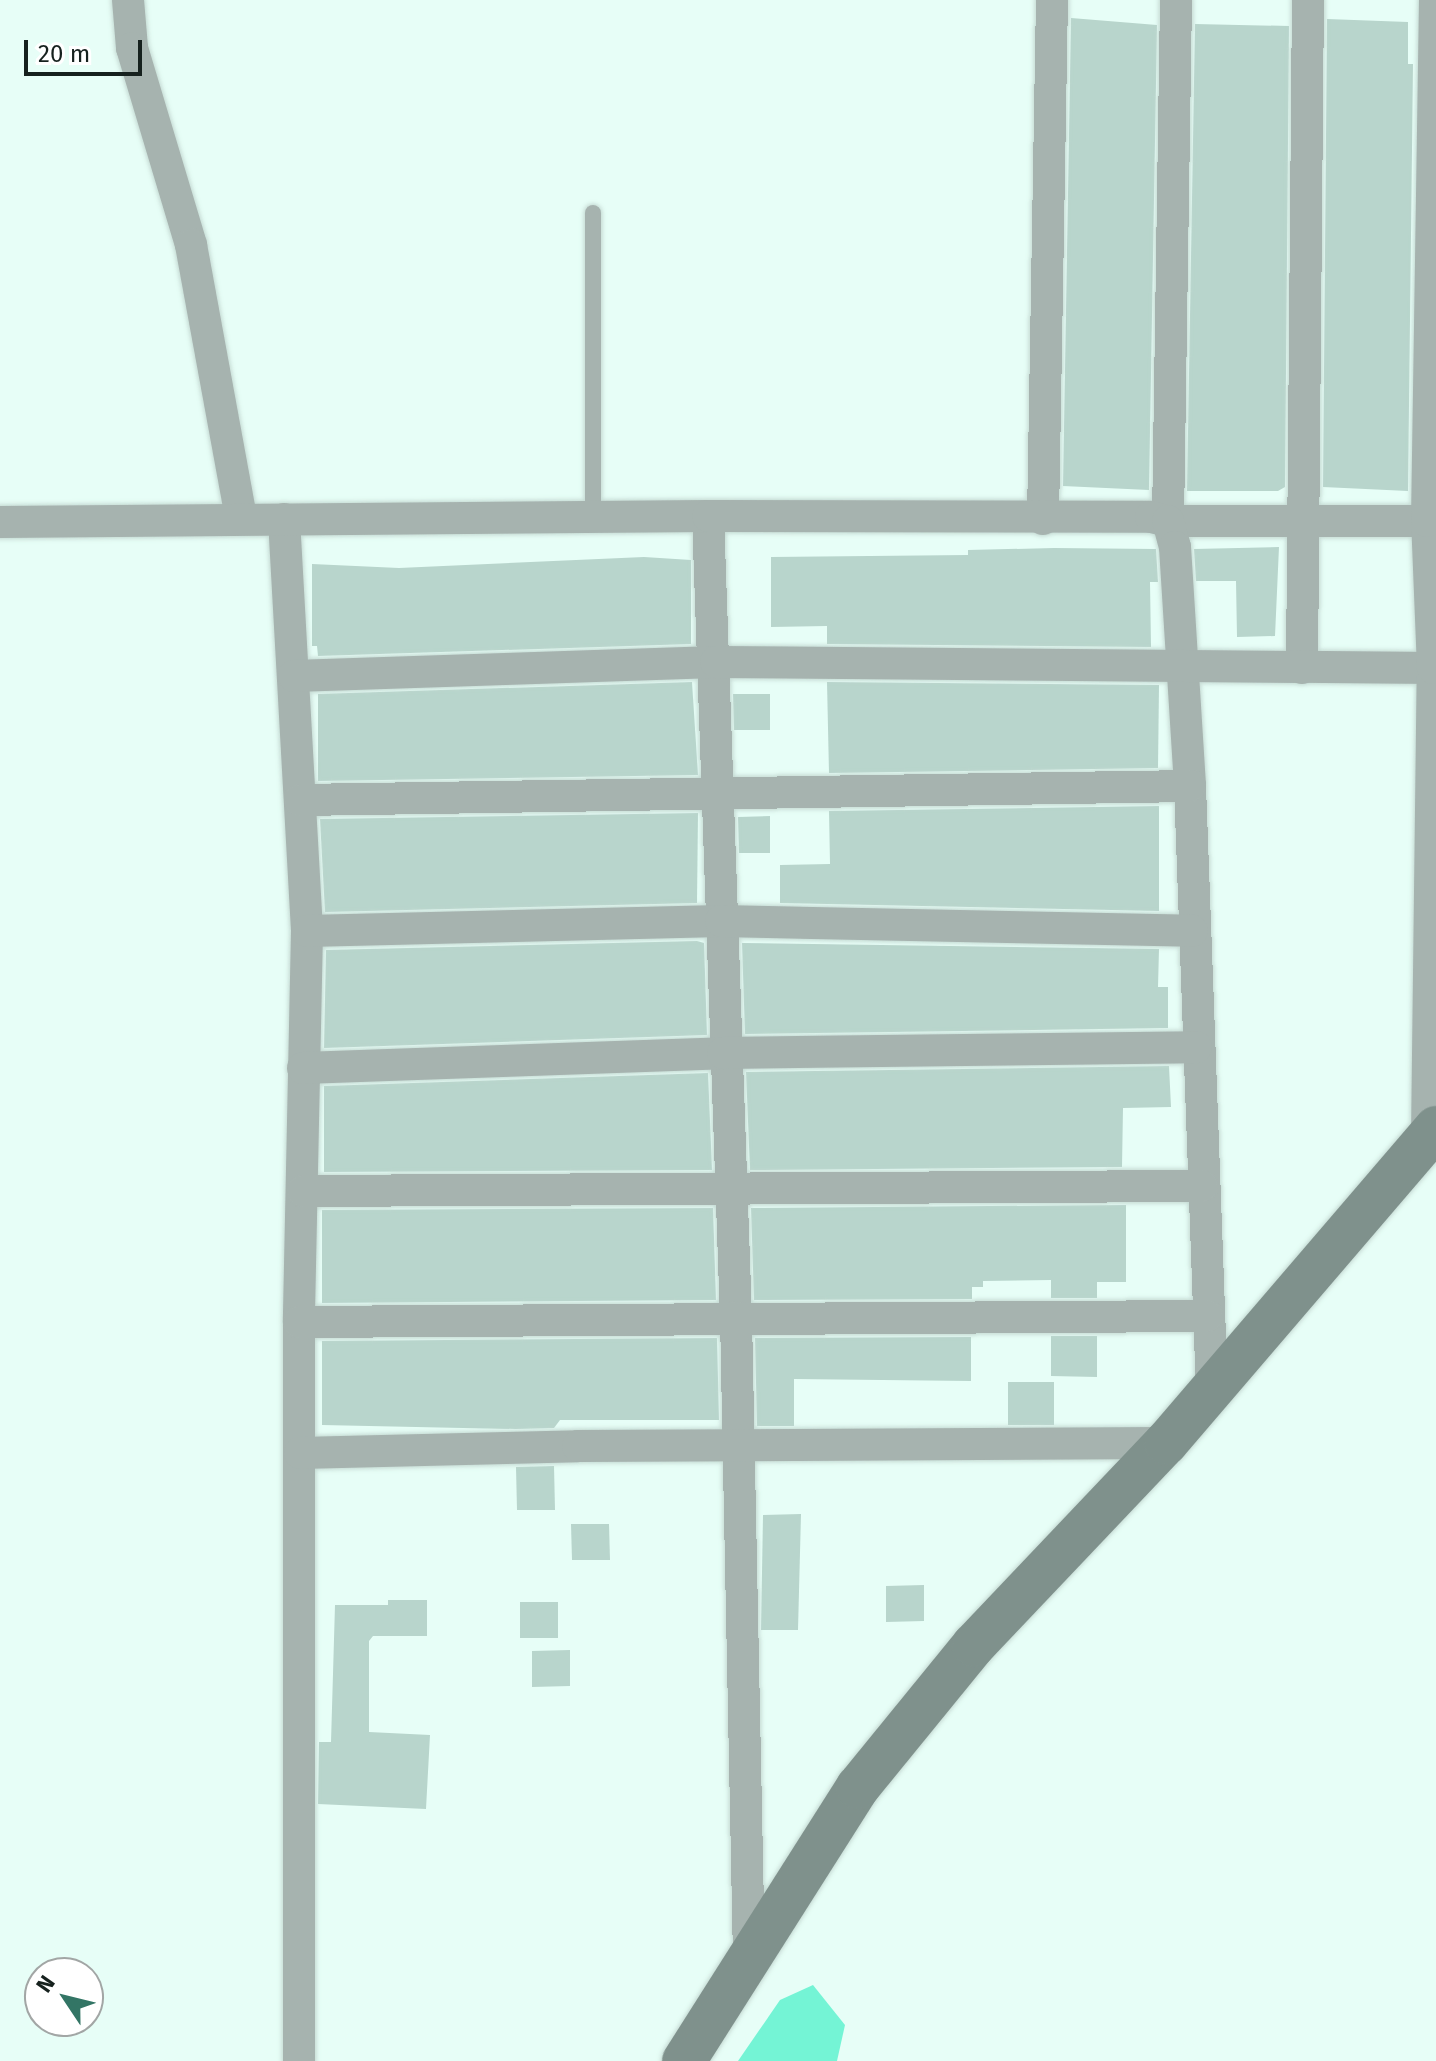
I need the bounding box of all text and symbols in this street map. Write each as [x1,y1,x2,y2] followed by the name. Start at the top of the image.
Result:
[28,24,146,74] scale bar
[38,40,90,68] text: 20 m
[24,1957,104,2037] north arrow
[30,1970,61,1998] text: N

